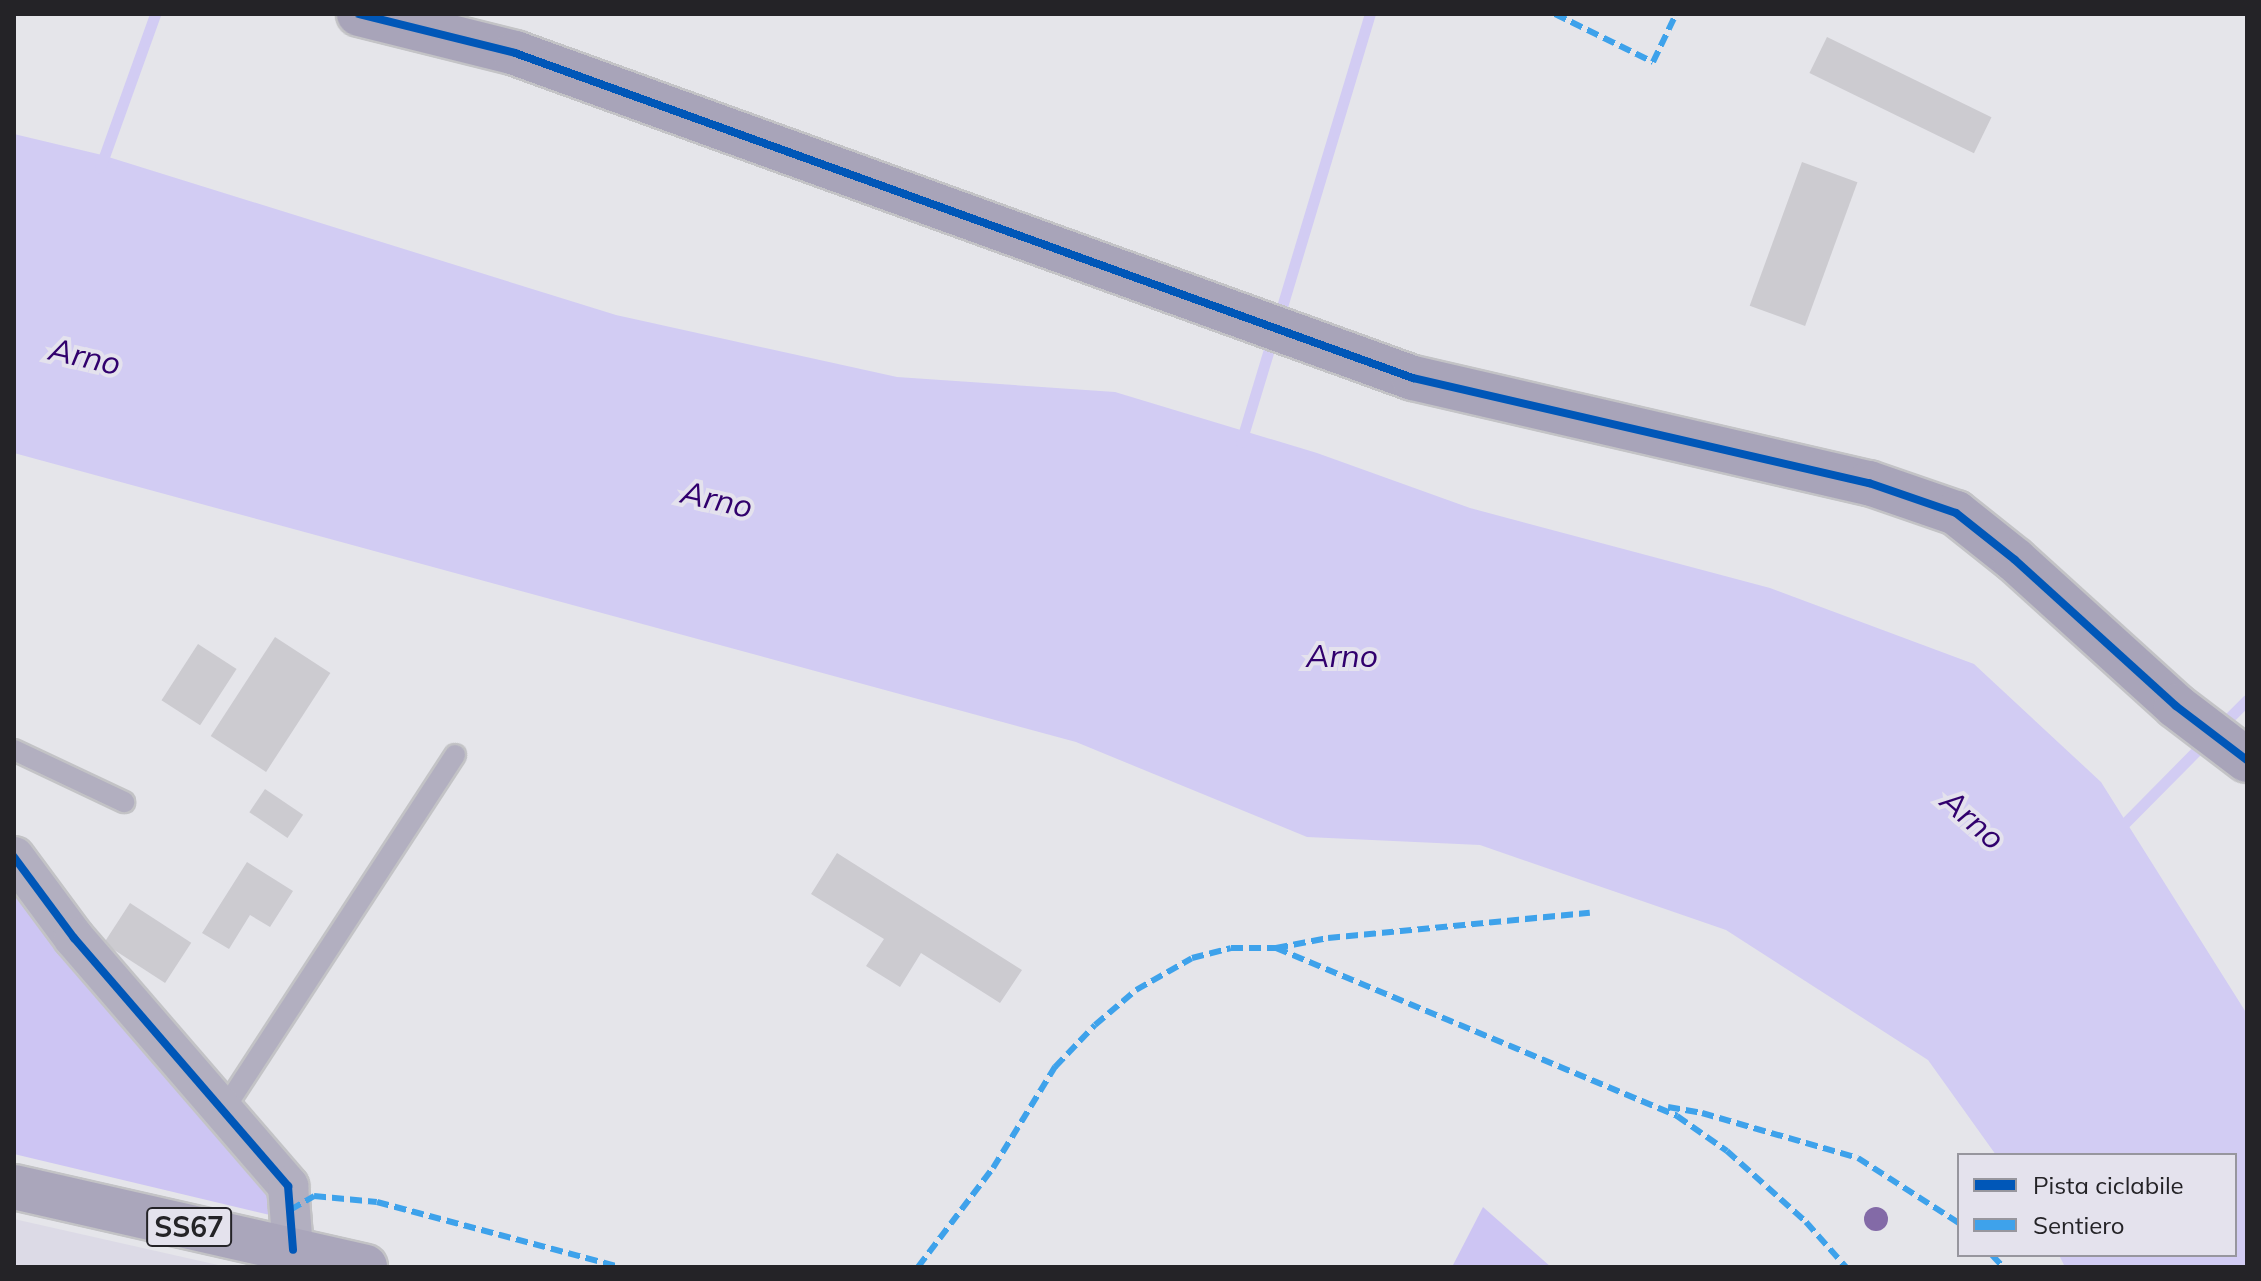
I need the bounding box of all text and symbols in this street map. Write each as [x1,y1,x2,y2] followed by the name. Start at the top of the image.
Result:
[46,329,124,383] water label: Arno
[678,472,756,526] water label: Arno
[1306,636,1378,674] water label: Arno
[1933,781,2013,857] water label: Arno
[1957,1153,2237,1257] legend
[2033,1170,2184,1200] text: Pista ciclabile
[145,1203,233,1251] road number: SS67
[2033,1210,2125,1240] text: Sentiero

